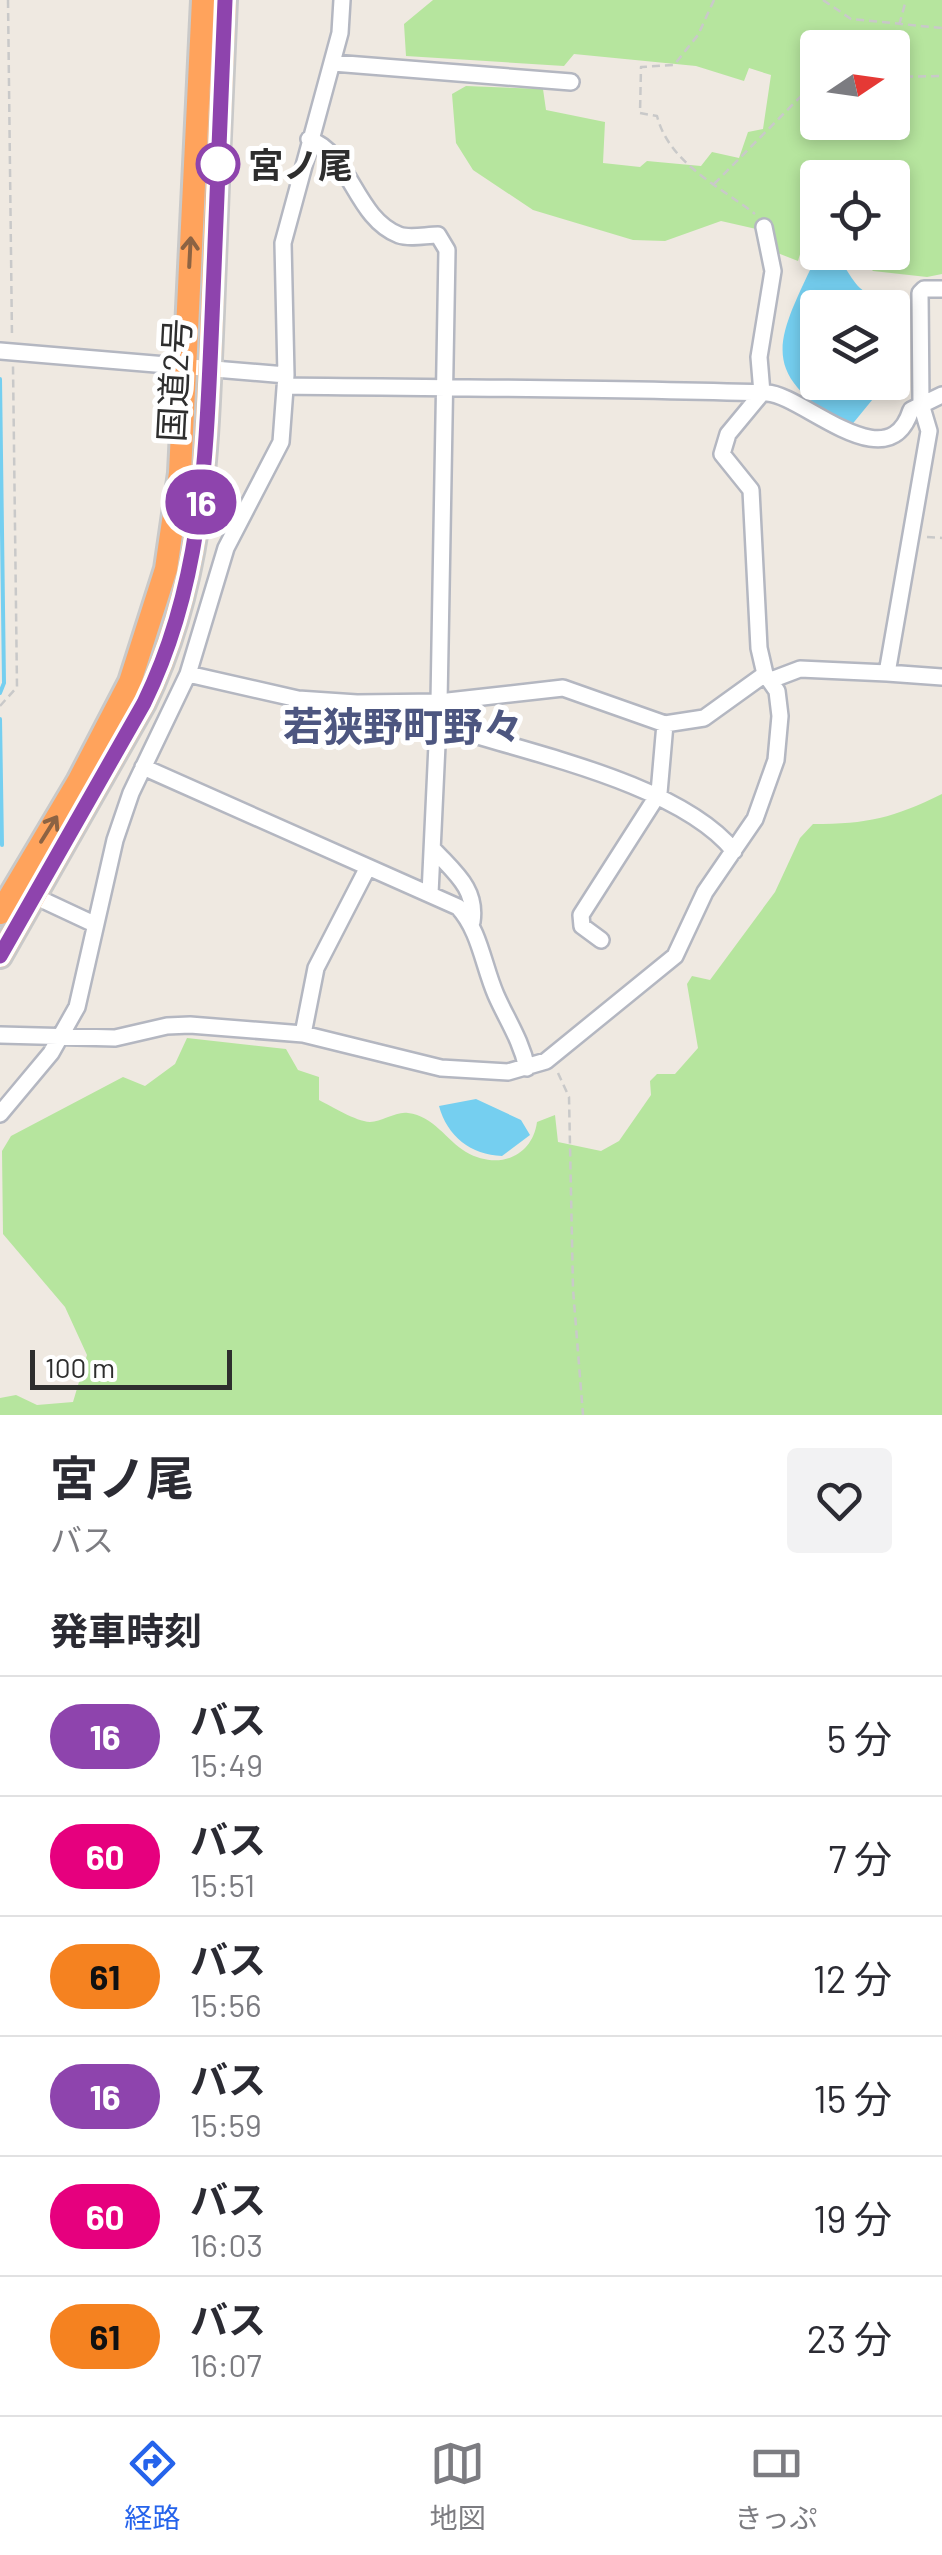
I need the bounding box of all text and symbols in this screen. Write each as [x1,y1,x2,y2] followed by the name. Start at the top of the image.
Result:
[800,30,910,140] north arrow
[800,30,910,400] map controls
[197,143,239,185] marker: 宮ノ尾
[248,143,353,185] place label: 宮ノ尾
[800,160,910,270] button: locate
[181,237,200,269] one-way arrow
[800,290,910,400] button: layers
[149,317,197,443] street label: 国道2号
[156,470,246,534] line badge: 16
[185,481,217,523] text: 16
[283,701,523,749] district label: 若狭野町野々
[39,815,59,844] one-way arrow
[30,1345,232,1390] scale bar
[45,1350,115,1384] text: 100 m
[50,1448,194,1506] text: 宮ノ尾
[787,1448,892,1553] button: heart
[50,1520,114,1558] text: バス
[50,1607,202,1653] text: 発車時刻
[190,1696,266,1742] text: バス
[89,1715,121,1757] text: 16
[827,1715,892,1761] text: 5 分
[190,1745,263,1783] text: 15:49
[190,1816,266,1862] text: バス
[86,1835,124,1877] text: 60
[828,1835,892,1881] text: 7 分
[190,1865,255,1903] text: 15:51
[190,1936,266,1982] text: バス
[90,1955,120,1997] text: 61
[813,1955,892,2001] text: 12 分
[190,1985,261,2023] text: 15:56
[190,2056,266,2102] text: バス
[89,2075,121,2117] text: 16
[814,2075,892,2121] text: 15 分
[190,2105,262,2143] text: 15:59
[190,2176,266,2222] text: バス
[86,2195,124,2237] text: 60
[813,2195,892,2241] text: 19 分
[190,2225,263,2263] text: 16:03
[190,2296,266,2342] text: バス
[90,2315,120,2357] text: 61
[807,2315,892,2361] text: 23 分
[190,2345,262,2383] text: 16:07
[125,2436,181,2536] tab: 経路
[430,2436,486,2536] tab: 地図
[735,2436,817,2536] tab: きっぷ

